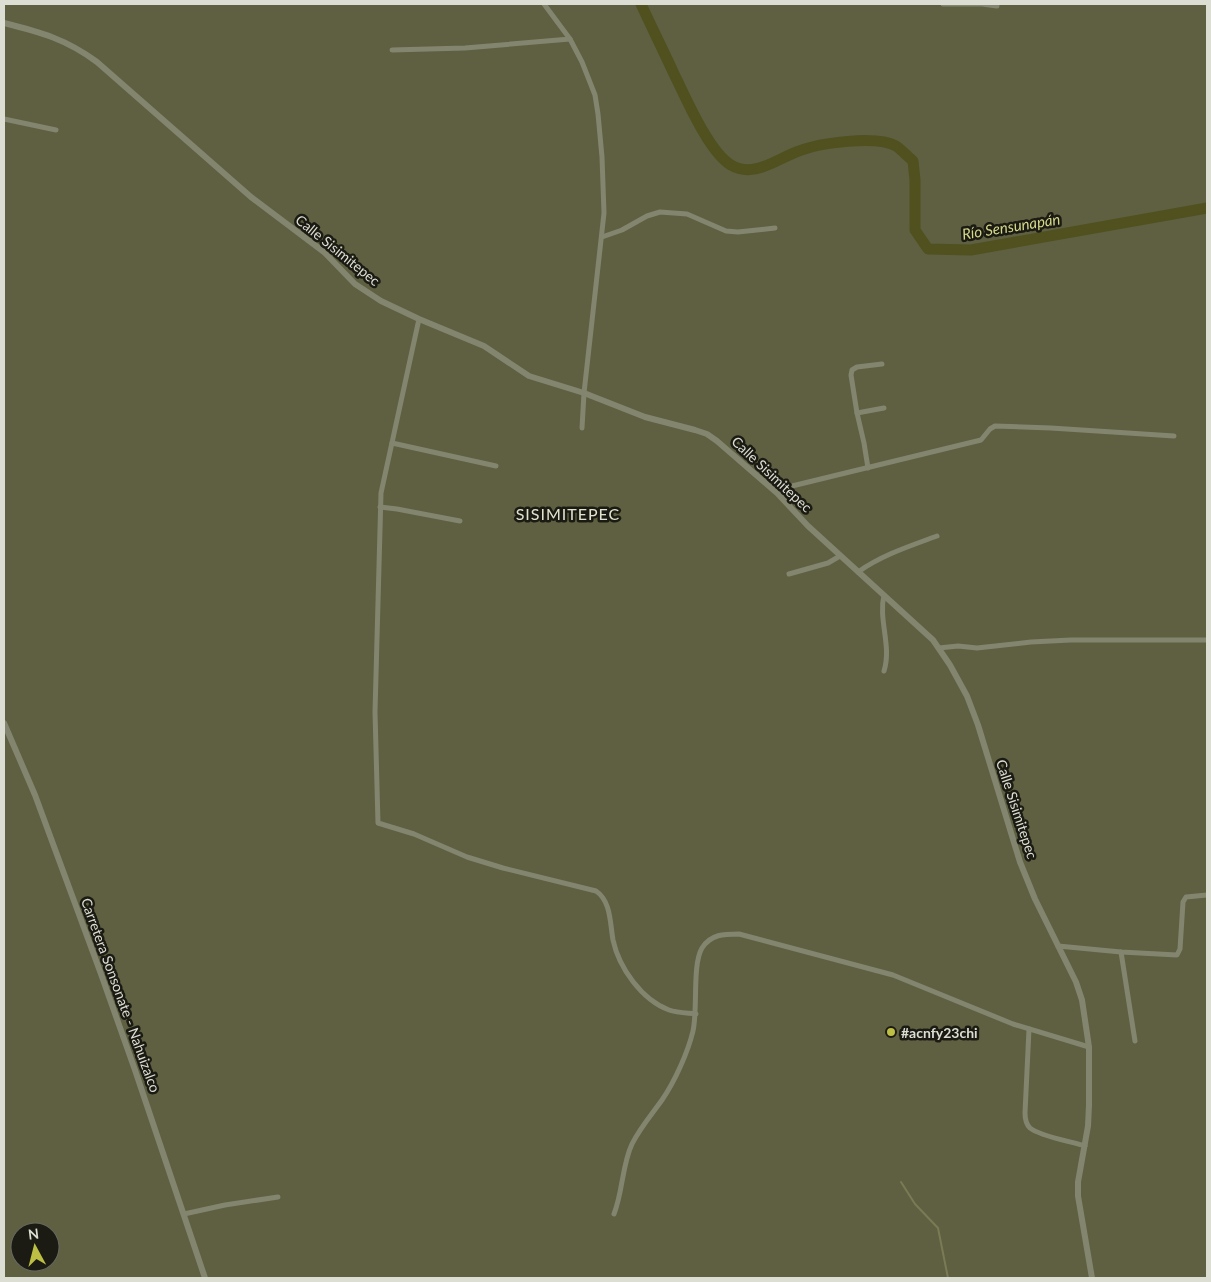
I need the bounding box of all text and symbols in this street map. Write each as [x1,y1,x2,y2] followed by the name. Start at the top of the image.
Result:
[961,209,1061,243] water label: Río Sensunapán
[292,211,384,289] street label: Calle Sisimitepec
[728,433,816,516] street label: Calle Sisimitepec
[516,504,620,523] district label: SISIMITEPEC
[993,757,1041,861] street label: Calle Sisimitepec
[78,895,164,1095] street label: Carretera Sonsonate - Nahuizalco
[901,1024,978,1041] place label: #acnfy23chi
[885,1026,897,1038] marker: #acnfy23chi
[10,1222,60,1272] north arrow
[27,1225,40,1243] text: N

